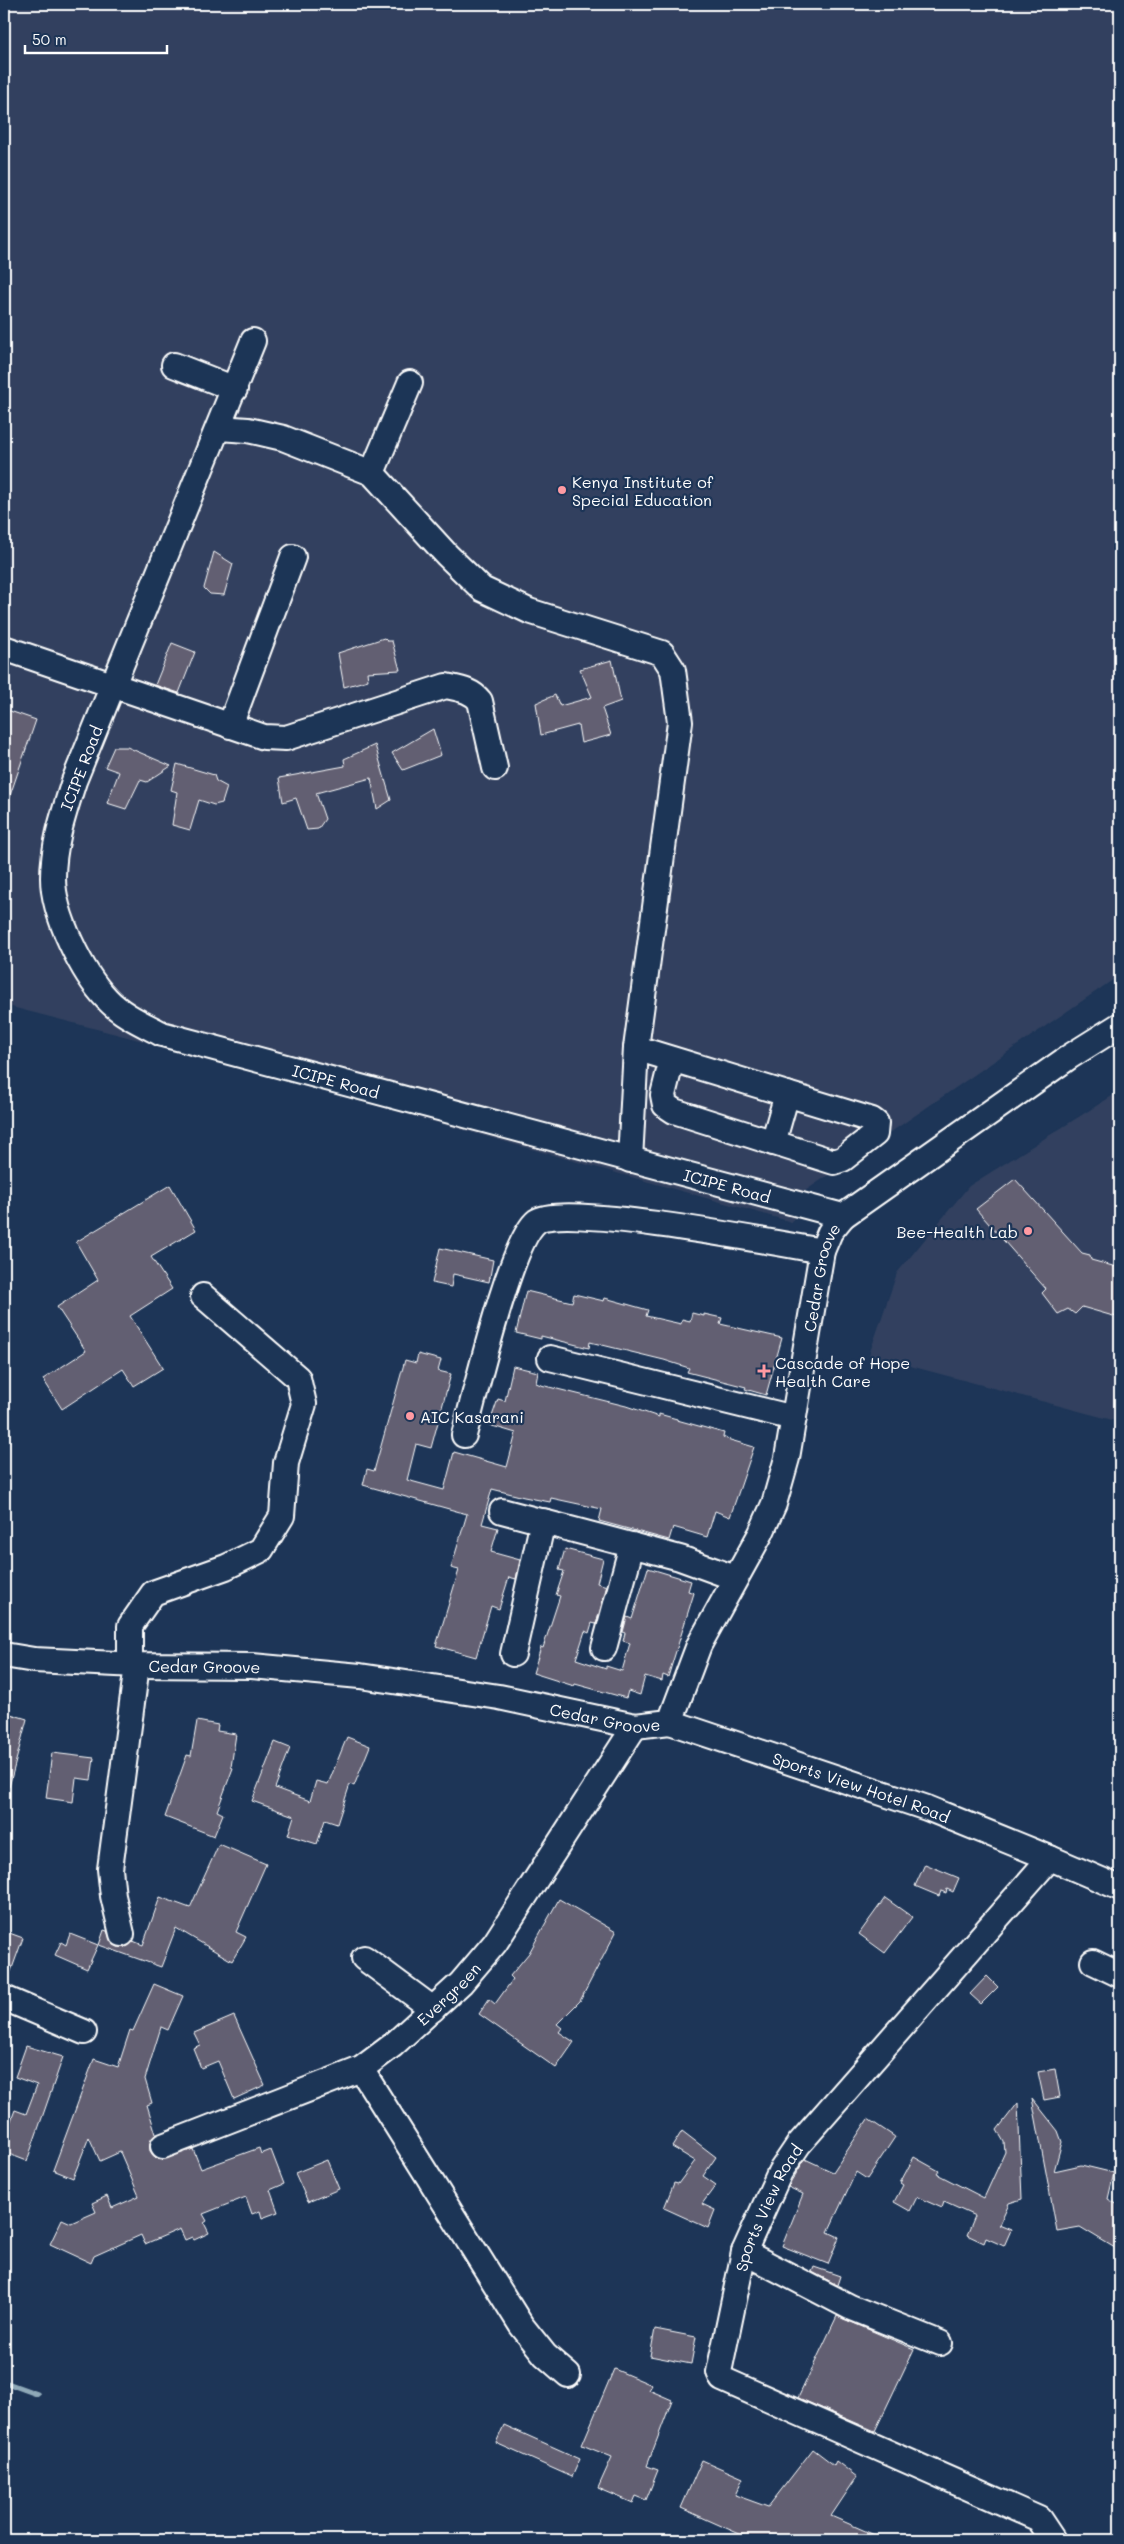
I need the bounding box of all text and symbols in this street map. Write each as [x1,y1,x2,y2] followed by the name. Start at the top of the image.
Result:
[25,22,168,54] scale bar
[32,29,67,49] text: 50 m
[572,471,714,510] place label: Kenya Institute of Special Education
[556,484,568,496] marker: Kenya Institute of Special Education
[55,723,107,813] street label: ICIPE Road
[290,1059,382,1102] street label: ICIPE Road
[681,1163,773,1207] street label: ICIPE Road
[798,1218,844,1333] street label: Cedar Groove
[896,1221,1018,1242] place label: Bee-Health Lab
[1022,1225,1034,1237] marker: Bee-Health Lab
[775,1352,910,1391] place label: Cascade of Hope Health Care
[757,1364,771,1378] marker: Cascade of Hope Health Care
[420,1406,524,1427] place label: AIC Kasarani
[404,1410,416,1422] marker: AIC Kasarani
[148,1655,261,1677] street label: Cedar Groove
[548,1698,661,1737] street label: Cedar Groove
[770,1747,953,1827] street label: Sports View Hotel Road
[412,1958,485,2029] street label: Evergreen
[730,2140,807,2273] street label: Sports View Road

